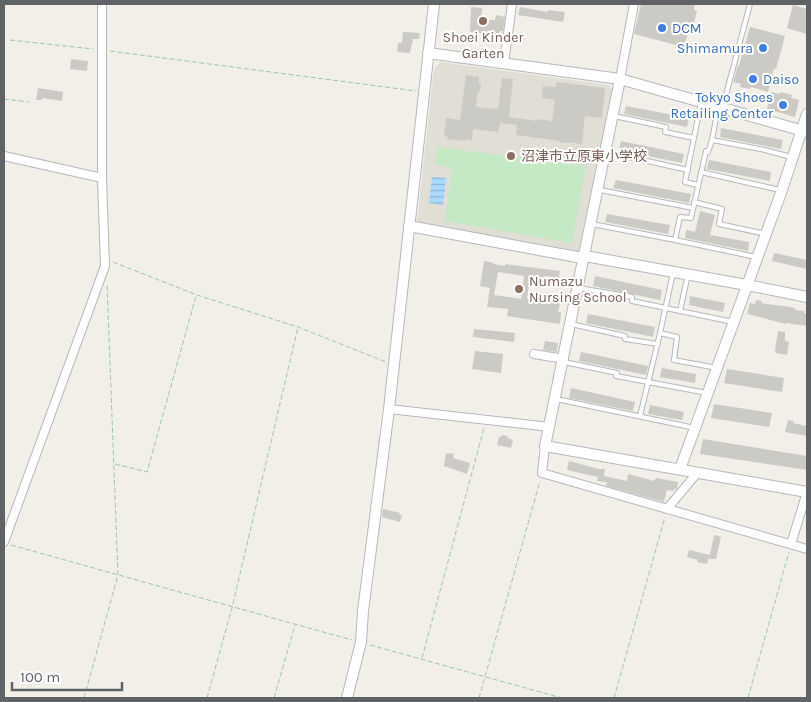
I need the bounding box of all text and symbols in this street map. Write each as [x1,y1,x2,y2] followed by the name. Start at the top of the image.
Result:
[477,15,489,27] marker: Shoei Kinder Garten
[672,20,702,37] place label: DCM
[656,22,668,34] marker: DCM
[443,29,524,62] place label: Shoei Kinder Garten
[677,40,753,57] place label: Shimamura
[757,42,769,54] marker: Shimamura
[763,71,799,88] place label: Daiso
[747,73,759,85] marker: Daiso
[671,89,774,122] place label: Tokyo Shoes Retailing Center
[777,99,789,111] marker: Tokyo Shoes Retailing Center
[521,148,647,165] place label: 沼津市立原東小学校
[505,150,517,162] marker: 沼津市立原東小学校
[529,273,627,306] place label: Numazu Nursing School
[513,283,525,295] marker: Numazu Nursing School
[12,660,122,692] scale bar
[20,668,60,686] text: 100 m

